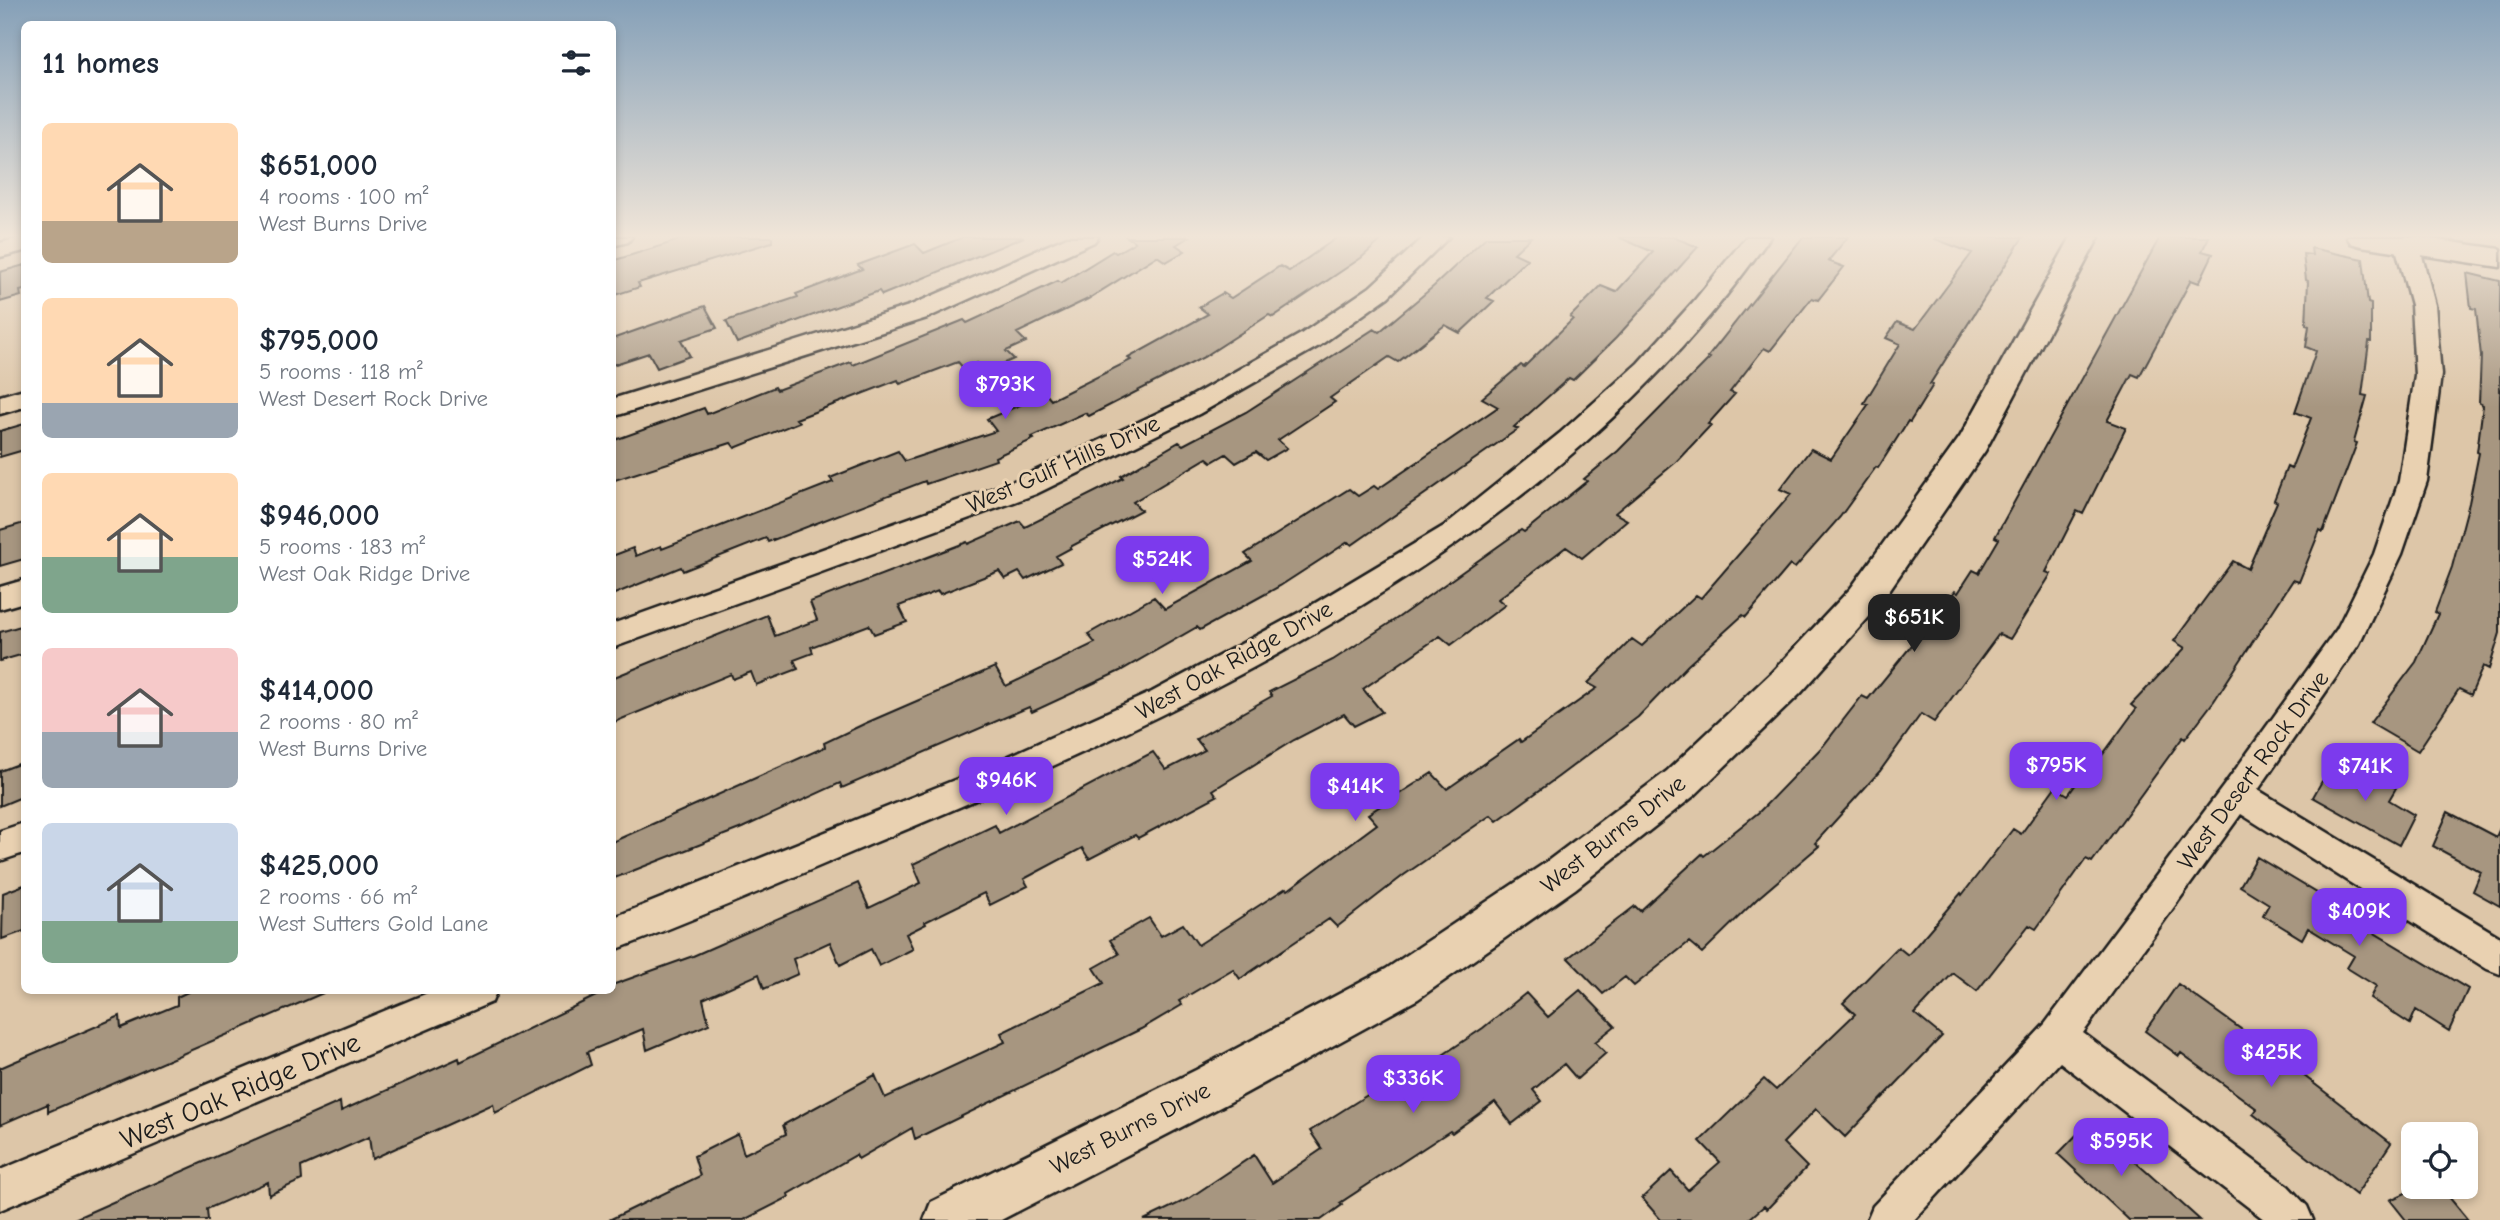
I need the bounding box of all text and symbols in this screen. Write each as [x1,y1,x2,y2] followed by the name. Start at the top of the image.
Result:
[557,44,595,82] icon: filters
[42,46,159,81] text: 11 homes
[259,148,378,183] text: $651,000
[98,151,182,235] icon: home
[259,183,428,210] text: 4 rooms · 100 m²
[259,210,427,237] text: West Burns Drive
[259,323,379,358] text: $795,000
[98,326,182,410] icon: home
[259,358,423,385] text: 5 rooms · 118 m²
[956,362,1054,421] pin: $793K
[975,370,1035,397] text: $793K
[259,385,488,412] text: West Desert Rock Drive
[962,409,1164,519] street label: West Gulf Hills Drive
[259,498,380,533] text: $946,000
[98,501,182,585] icon: home
[259,533,425,560] text: 5 rooms · 183 m²
[1113,536,1211,596] pin: $524K
[1132,545,1192,572] text: $524K
[259,560,470,587] text: West Oak Ridge Drive
[1131,594,1337,726] street label: West Oak Ridge Drive
[1865,594,1963,654] pin: $651K
[1884,603,1944,630] text: $651K
[2171,665,2335,875] street label: West Desert Rock Drive
[259,673,374,708] text: $414,000
[98,676,182,760] icon: home
[259,708,418,735] text: 2 rooms · 80 m²
[259,735,427,762] text: West Burns Drive
[2007,742,2105,802] pin: $795K
[2316,744,2414,803] pin: $741K
[2026,751,2086,778] text: $795K
[2337,752,2393,779] text: $741K
[957,758,1055,817] pin: $946K
[1306,764,1404,823] pin: $414K
[975,766,1037,793] text: $946K
[1535,769,1691,899] street label: West Burns Drive
[1326,772,1384,799] text: $414K
[259,848,379,883] text: $425,000
[98,851,182,935] icon: home
[259,883,417,910] text: 2 rooms · 66 m²
[2310,888,2408,948] pin: $409K
[2328,897,2390,924] text: $409K
[259,910,488,937] text: West Sutters Gold Lane
[116,1026,365,1156] street label: West Oak Ridge Drive
[2222,1030,2320,1089] pin: $425K
[2240,1038,2302,1065] text: $425K
[1364,1056,1462,1115] pin: $336K
[1382,1064,1444,1091] text: $336K
[1045,1076,1215,1180] street label: West Burns Drive
[2072,1118,2170,1178] pin: $595K
[2401,1122,2478,1199] map controls
[2401,1122,2478,1199] button: locate
[2089,1127,2153,1154] text: $595K

